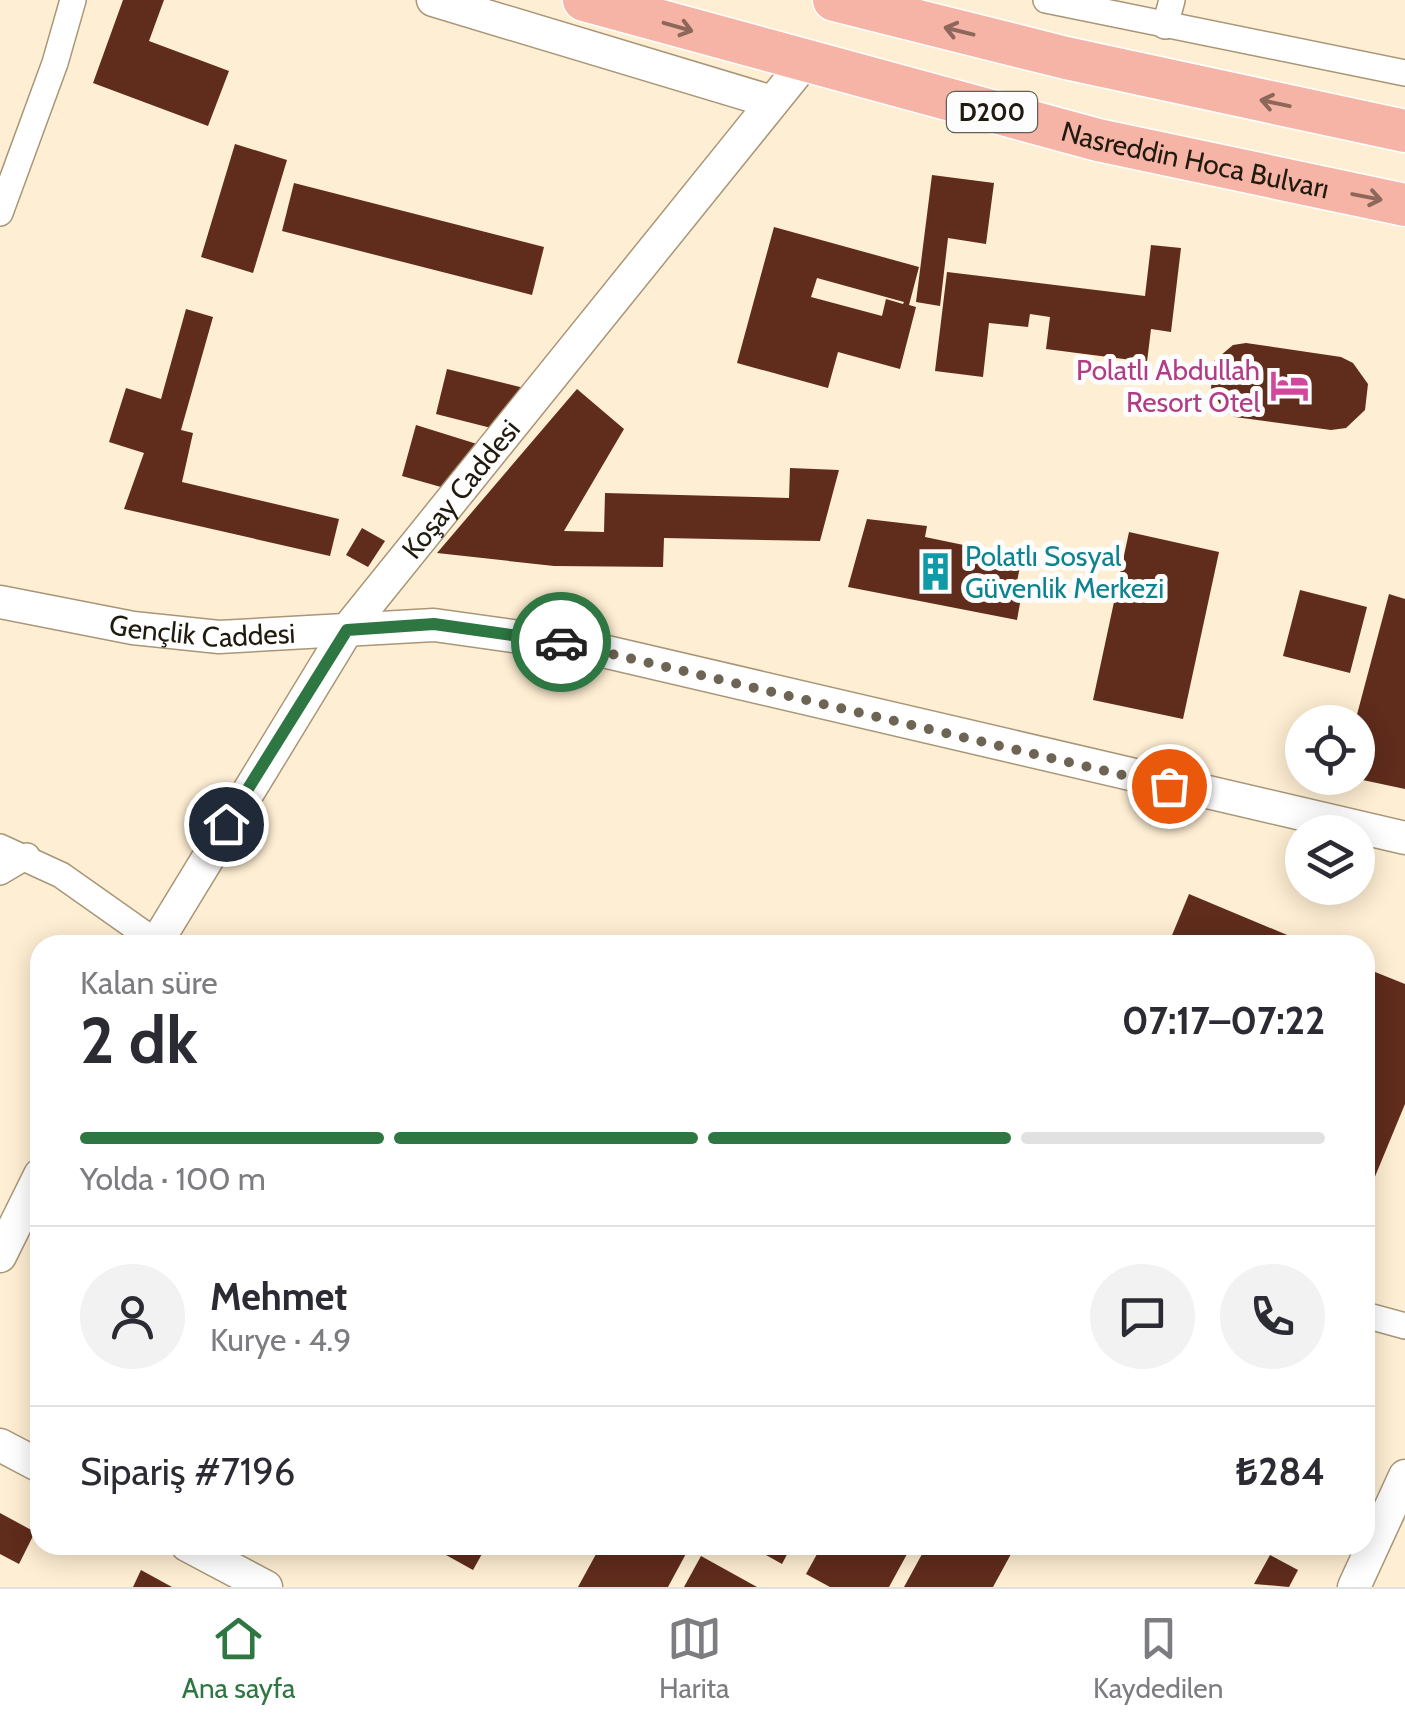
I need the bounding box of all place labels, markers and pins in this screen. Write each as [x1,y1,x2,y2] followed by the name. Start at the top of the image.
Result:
[1076,353,1260,419] place label: Polatlı Abdullah Resort Otel
[1269,365,1311,407] hotel icon: Polatlı Abdullah Resort Otel
[965,539,1164,605] place label: Polatlı Sosyal Güvenlik Merkezi
[914,551,956,593] building icon: Polatlı Sosyal Güvenlik Merkezi
[1127,744,1212,829] pin
[184,782,269,867] pin

